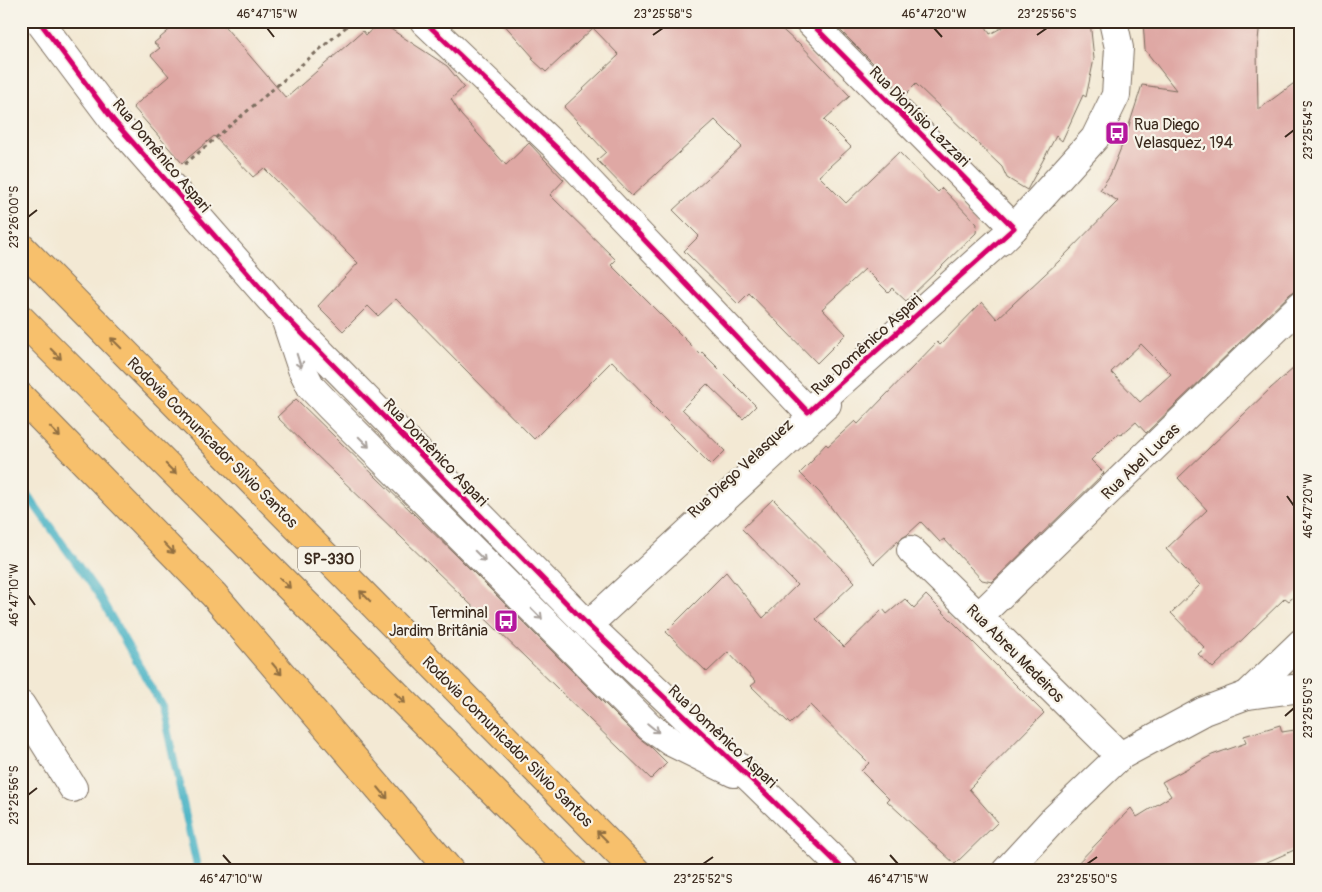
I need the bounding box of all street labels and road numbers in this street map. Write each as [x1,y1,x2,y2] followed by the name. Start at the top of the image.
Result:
[865,62,974,171] street label: Rua Dionísio Lazzari
[108,95,215,217] street label: Rua Domênico Aspari
[807,290,926,400] street label: Rua Domênico Aspari
[123,353,302,532] street label: Rodovia Comunicador Silvio Santos
[379,395,492,511] street label: Rua Domênico Aspari
[684,415,798,523] street label: Rua Diego Velasquez
[1097,419,1184,504] street label: Rua Abel Lucas
[298,546,360,572] road number: SP-330
[962,600,1069,707] street label: Rua Abreu Medeiros
[418,652,597,831] street label: Rodovia Comunicador Silvio Santos
[663,681,781,793] street label: Rua Domênico Aspari

